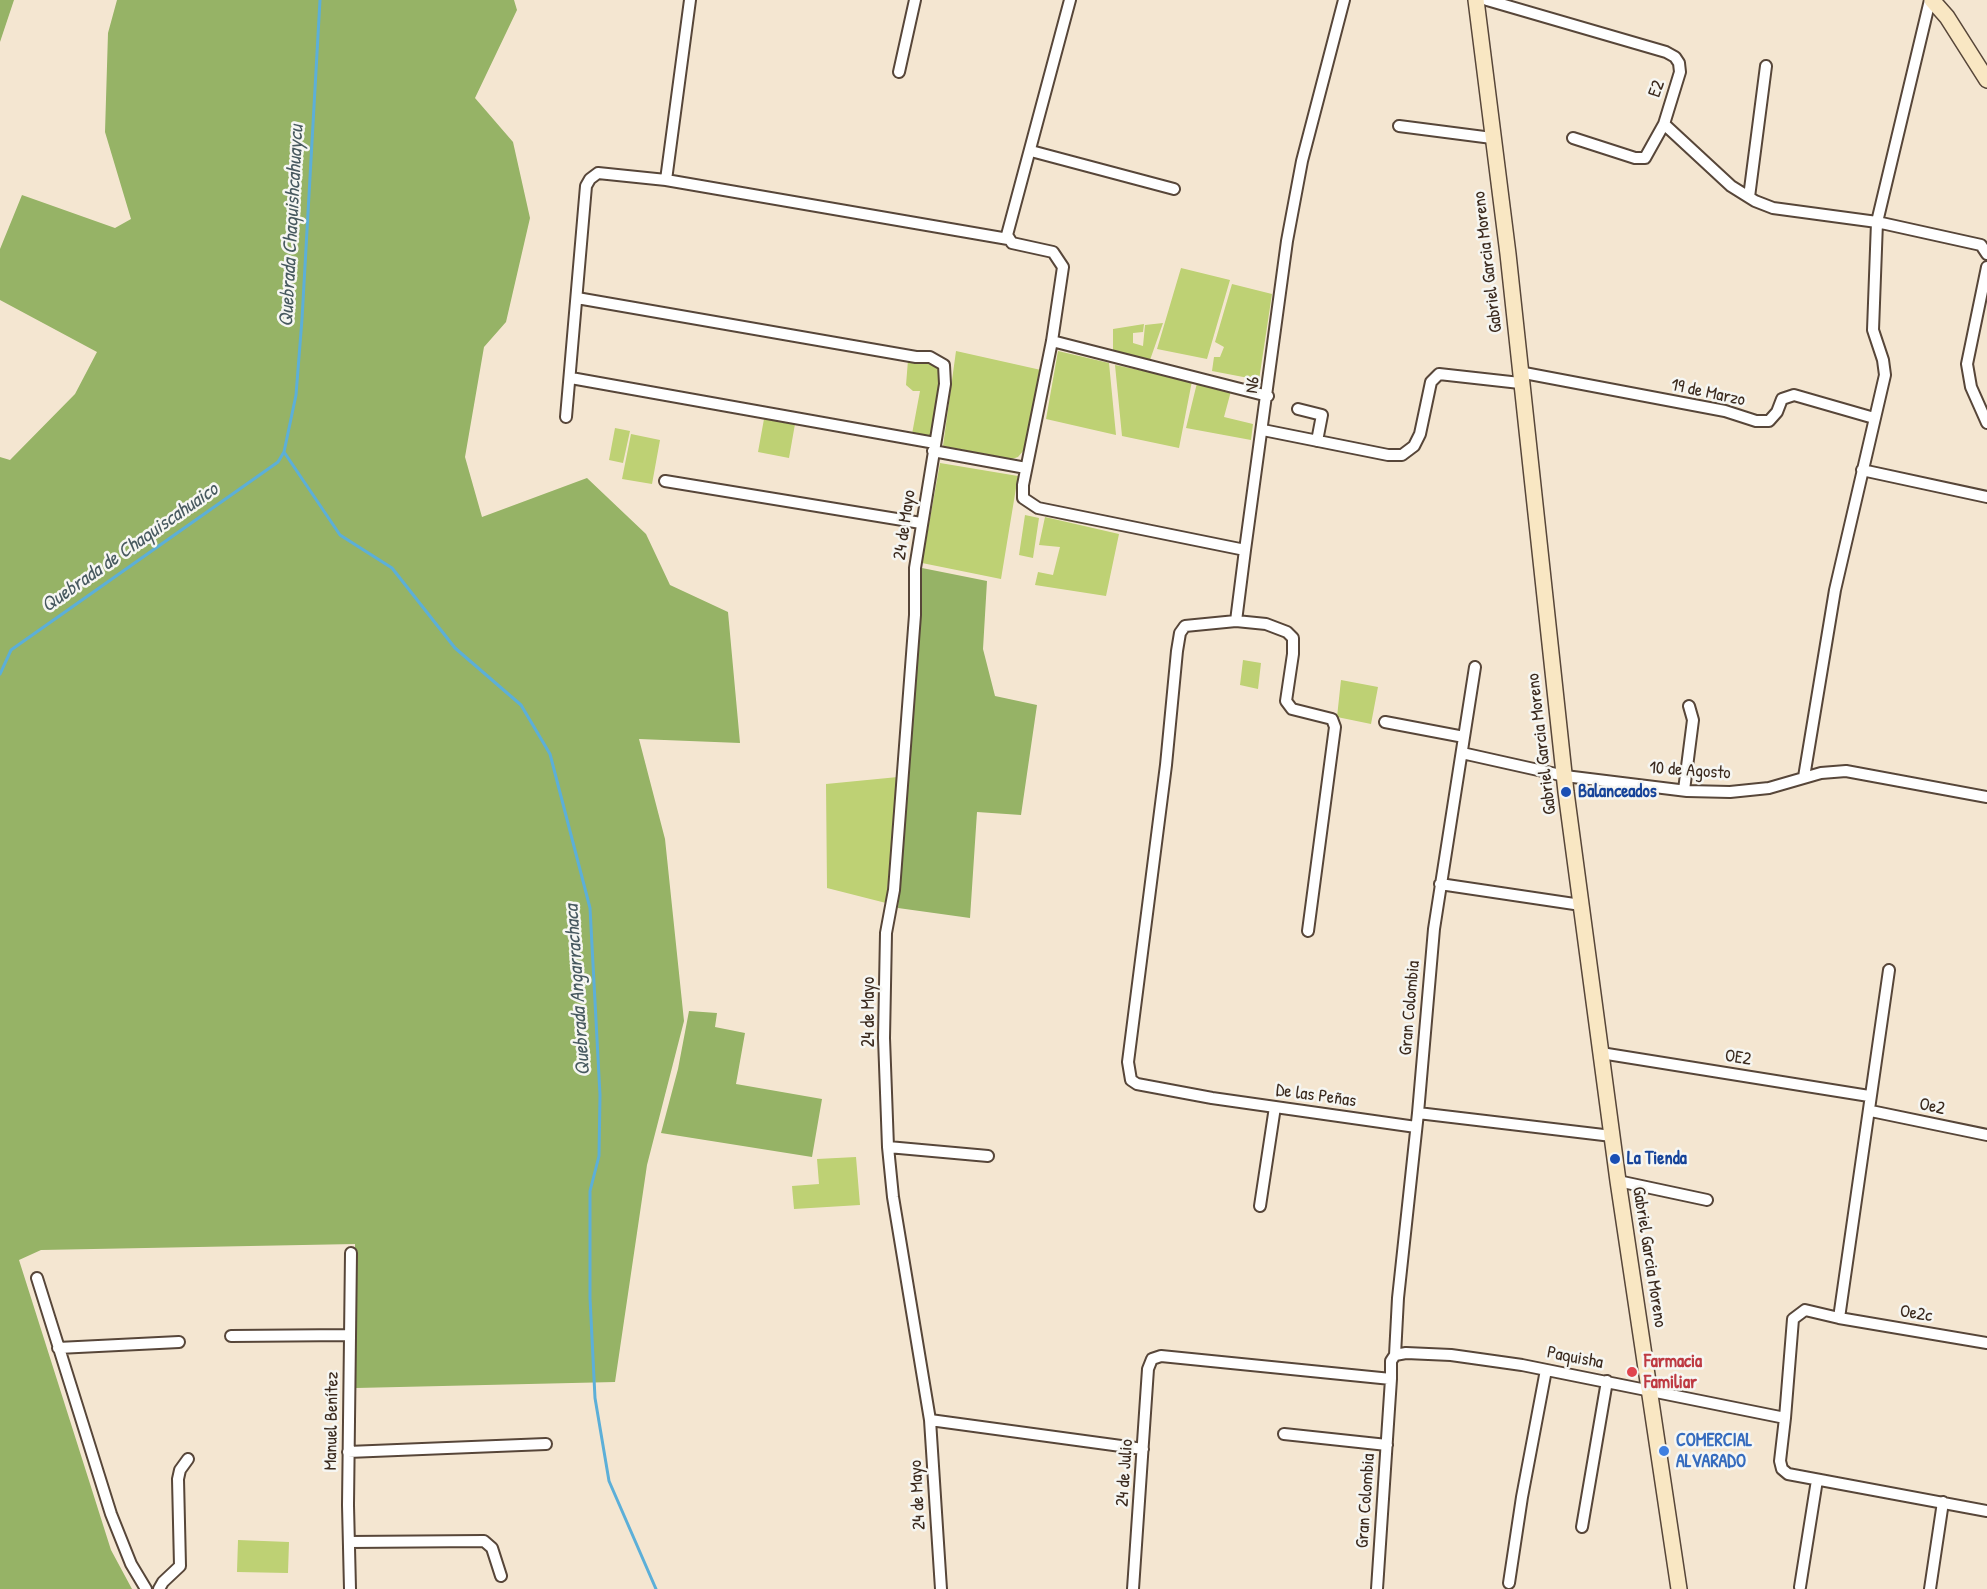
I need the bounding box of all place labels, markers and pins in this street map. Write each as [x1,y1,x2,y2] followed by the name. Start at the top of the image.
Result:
[1578,781,1657,803] place label: Balanceados
[1559,785,1573,799] marker: Balanceados
[1627,1148,1687,1170] place label: La Tienda
[1608,1152,1622,1166] marker: La Tienda
[1644,1351,1702,1394] place label: Farmacia Familiar
[1625,1365,1639,1379] marker: Farmacia Familiar
[1676,1430,1752,1472] place label: COMERCIAL ALVARADO
[1657,1444,1671,1458] marker: COMERCIAL ALVARADO

